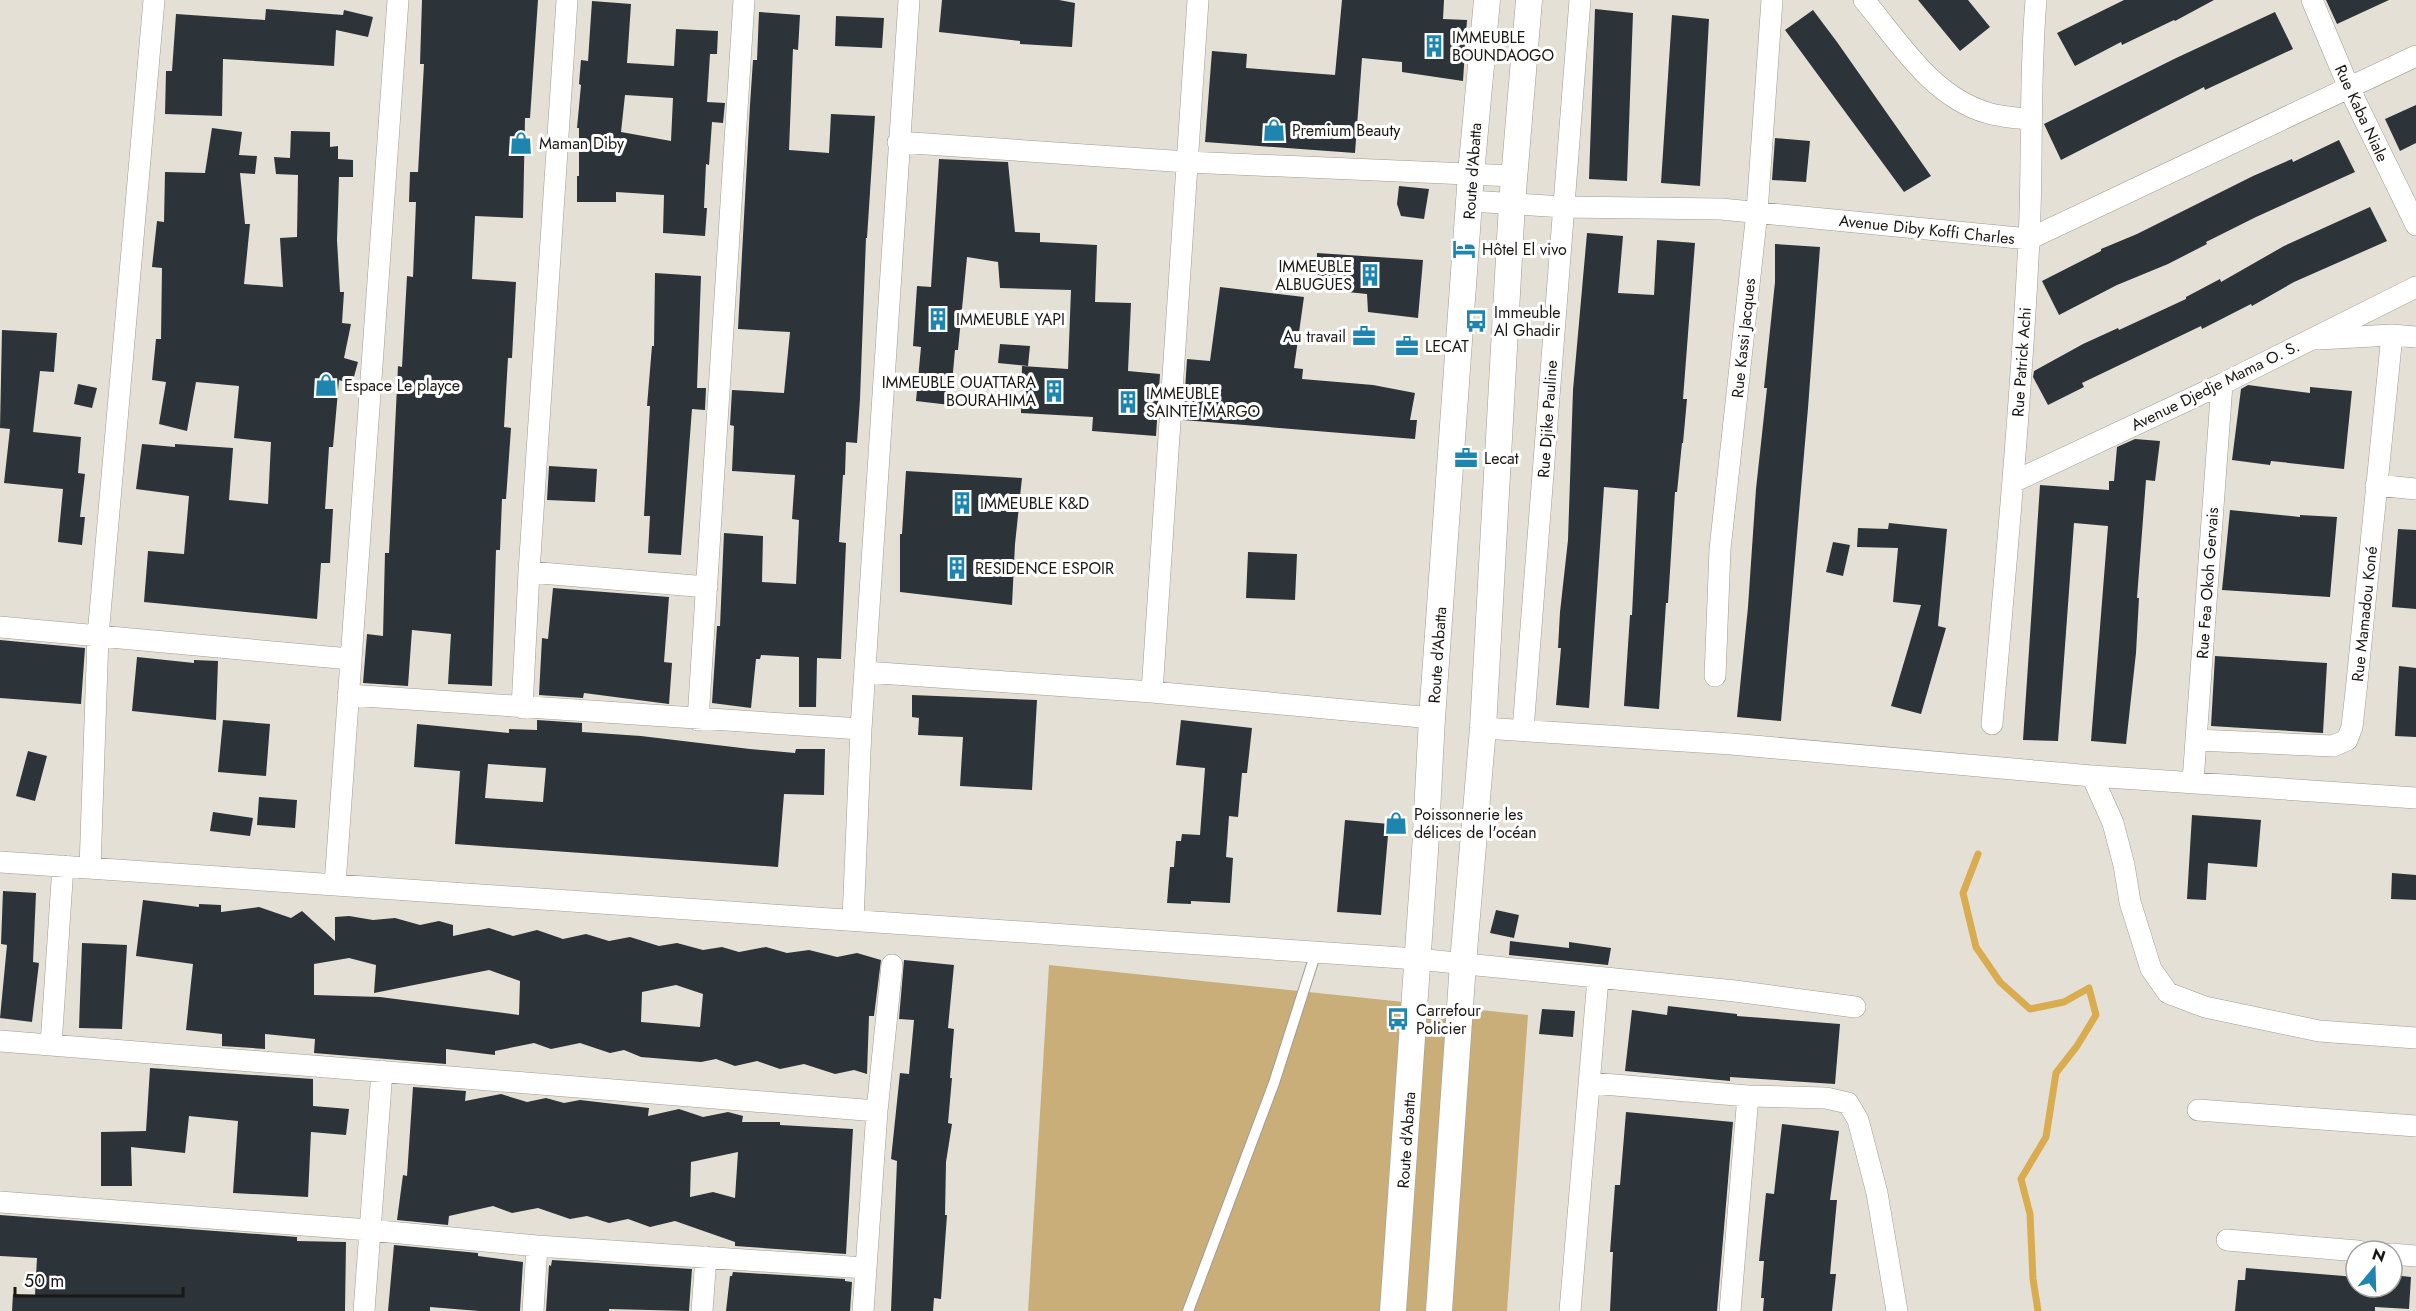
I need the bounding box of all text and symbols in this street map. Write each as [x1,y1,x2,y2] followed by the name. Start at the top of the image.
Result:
[1452,26,1554,67] place label: IMMEUBLE BOUNDAOGO
[1421,33,1447,59] building icon: IMMEUBLE BOUNDAOGO
[2329,61,2394,166] street label: Rue Kaba Niale
[1261,117,1287,143] shop icon: Premium Beauty
[1292,119,1401,142] place label: Premium Beauty
[1458,122,1487,220] street label: Route d'Abatta
[508,130,534,156] shop icon: Maman Diby
[539,132,625,155] place label: Maman Diby
[1838,209,2016,250] street label: Avenue Diby Koffi Charles
[1451,236,1477,262] hotel icon: Hôtel El vivo
[1482,238,1567,261] place label: Hôtel El vivo
[1275,255,1352,296] place label: IMMEUBLE ALBUGUES
[1357,262,1383,288] building icon: IMMEUBLE ALBUGUES
[1726,277,1761,399] street label: Rue Kassi Jacques
[1494,301,1561,342] place label: Immeuble Al Ghadir
[925,306,951,332] building icon: IMMEUBLE YAPI
[2006,306,2037,418] street label: Rue Patrick Achi
[956,308,1065,331] place label: IMMEUBLE YAPI
[1463,308,1489,334] bus stop icon: Immeuble Al Ghadir
[1351,323,1377,349] office icon: Au travail
[1283,325,1346,348] place label: Au travail
[1394,333,1420,359] office icon: LECAT
[1425,335,1469,358] place label: LECAT
[2127,335,2303,436] street label: Avenue Djedje Mama O. S.
[1532,359,1563,479] street label: Rue Djike Pauline
[882,371,1036,412] place label: IMMEUBLE OUATTARA BOURAHIMA
[313,372,339,398] shop icon: Espace Le playce
[344,374,460,397] place label: Espace Le playce
[1041,378,1067,404] building icon: IMMEUBLE OUATTARA BOURAHIMA
[1146,382,1260,423] place label: IMMEUBLE SAINTE MARGO
[1115,389,1141,415] building icon: IMMEUBLE SAINTE MARGO
[1453,445,1479,471] office icon: Lecat
[1484,447,1519,470] place label: Lecat
[949,490,975,516] building icon: IMMEUBLE K&D
[980,492,1089,515] place label: IMMEUBLE K&D
[2191,506,2224,660] street label: Rue Fea Okoh Gervais
[2346,545,2383,683] street label: Rue Mamadou Koné
[944,555,970,581] building icon: RESIDENCE ESPOIR
[975,557,1114,580] place label: RESIDENCE ESPOIR
[1423,606,1452,704] street label: Route d'Abatta
[1414,803,1537,844] place label: Poissonnerie les délices de l'océan
[1383,810,1409,836] shop icon: Poissonnerie les délices de l'océan
[1416,999,1481,1040] place label: Carrefour Policier
[1385,1006,1411,1032] bus stop icon: Carrefour Policier
[1392,1091,1421,1189] street label: Route d'Abatta
[2344,1239,2404,1299] north arrow
[2369,1242,2388,1268] text: N
[15,1260,183,1298] scale bar
[24,1268,64,1294] text: 50 m

